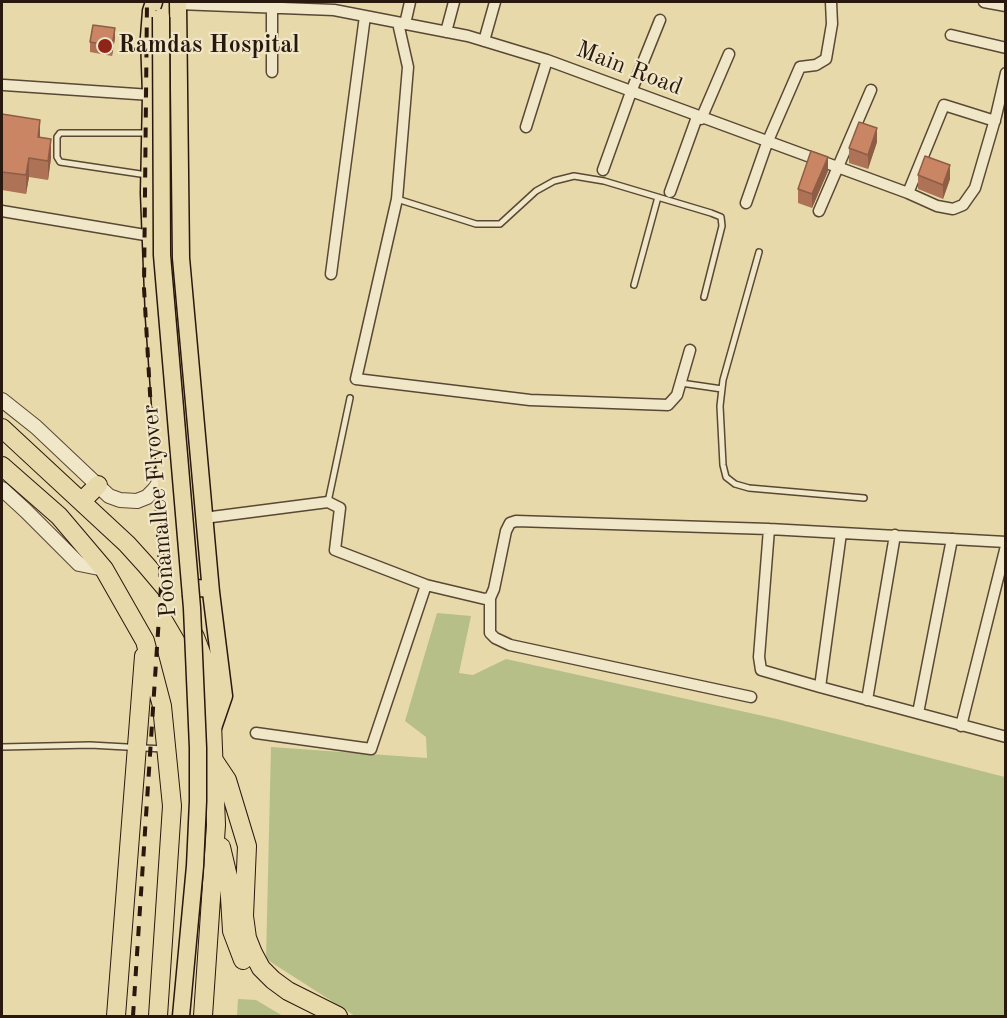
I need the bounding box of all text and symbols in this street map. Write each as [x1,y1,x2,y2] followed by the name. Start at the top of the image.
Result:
[118,32,300,60] place label: Ramdas Hospital
[572,36,686,102] street label: Main Road
[96,37,114,55] marker: Ramdas Hospital
[136,403,184,619] street label: Poonamallee Flyover

